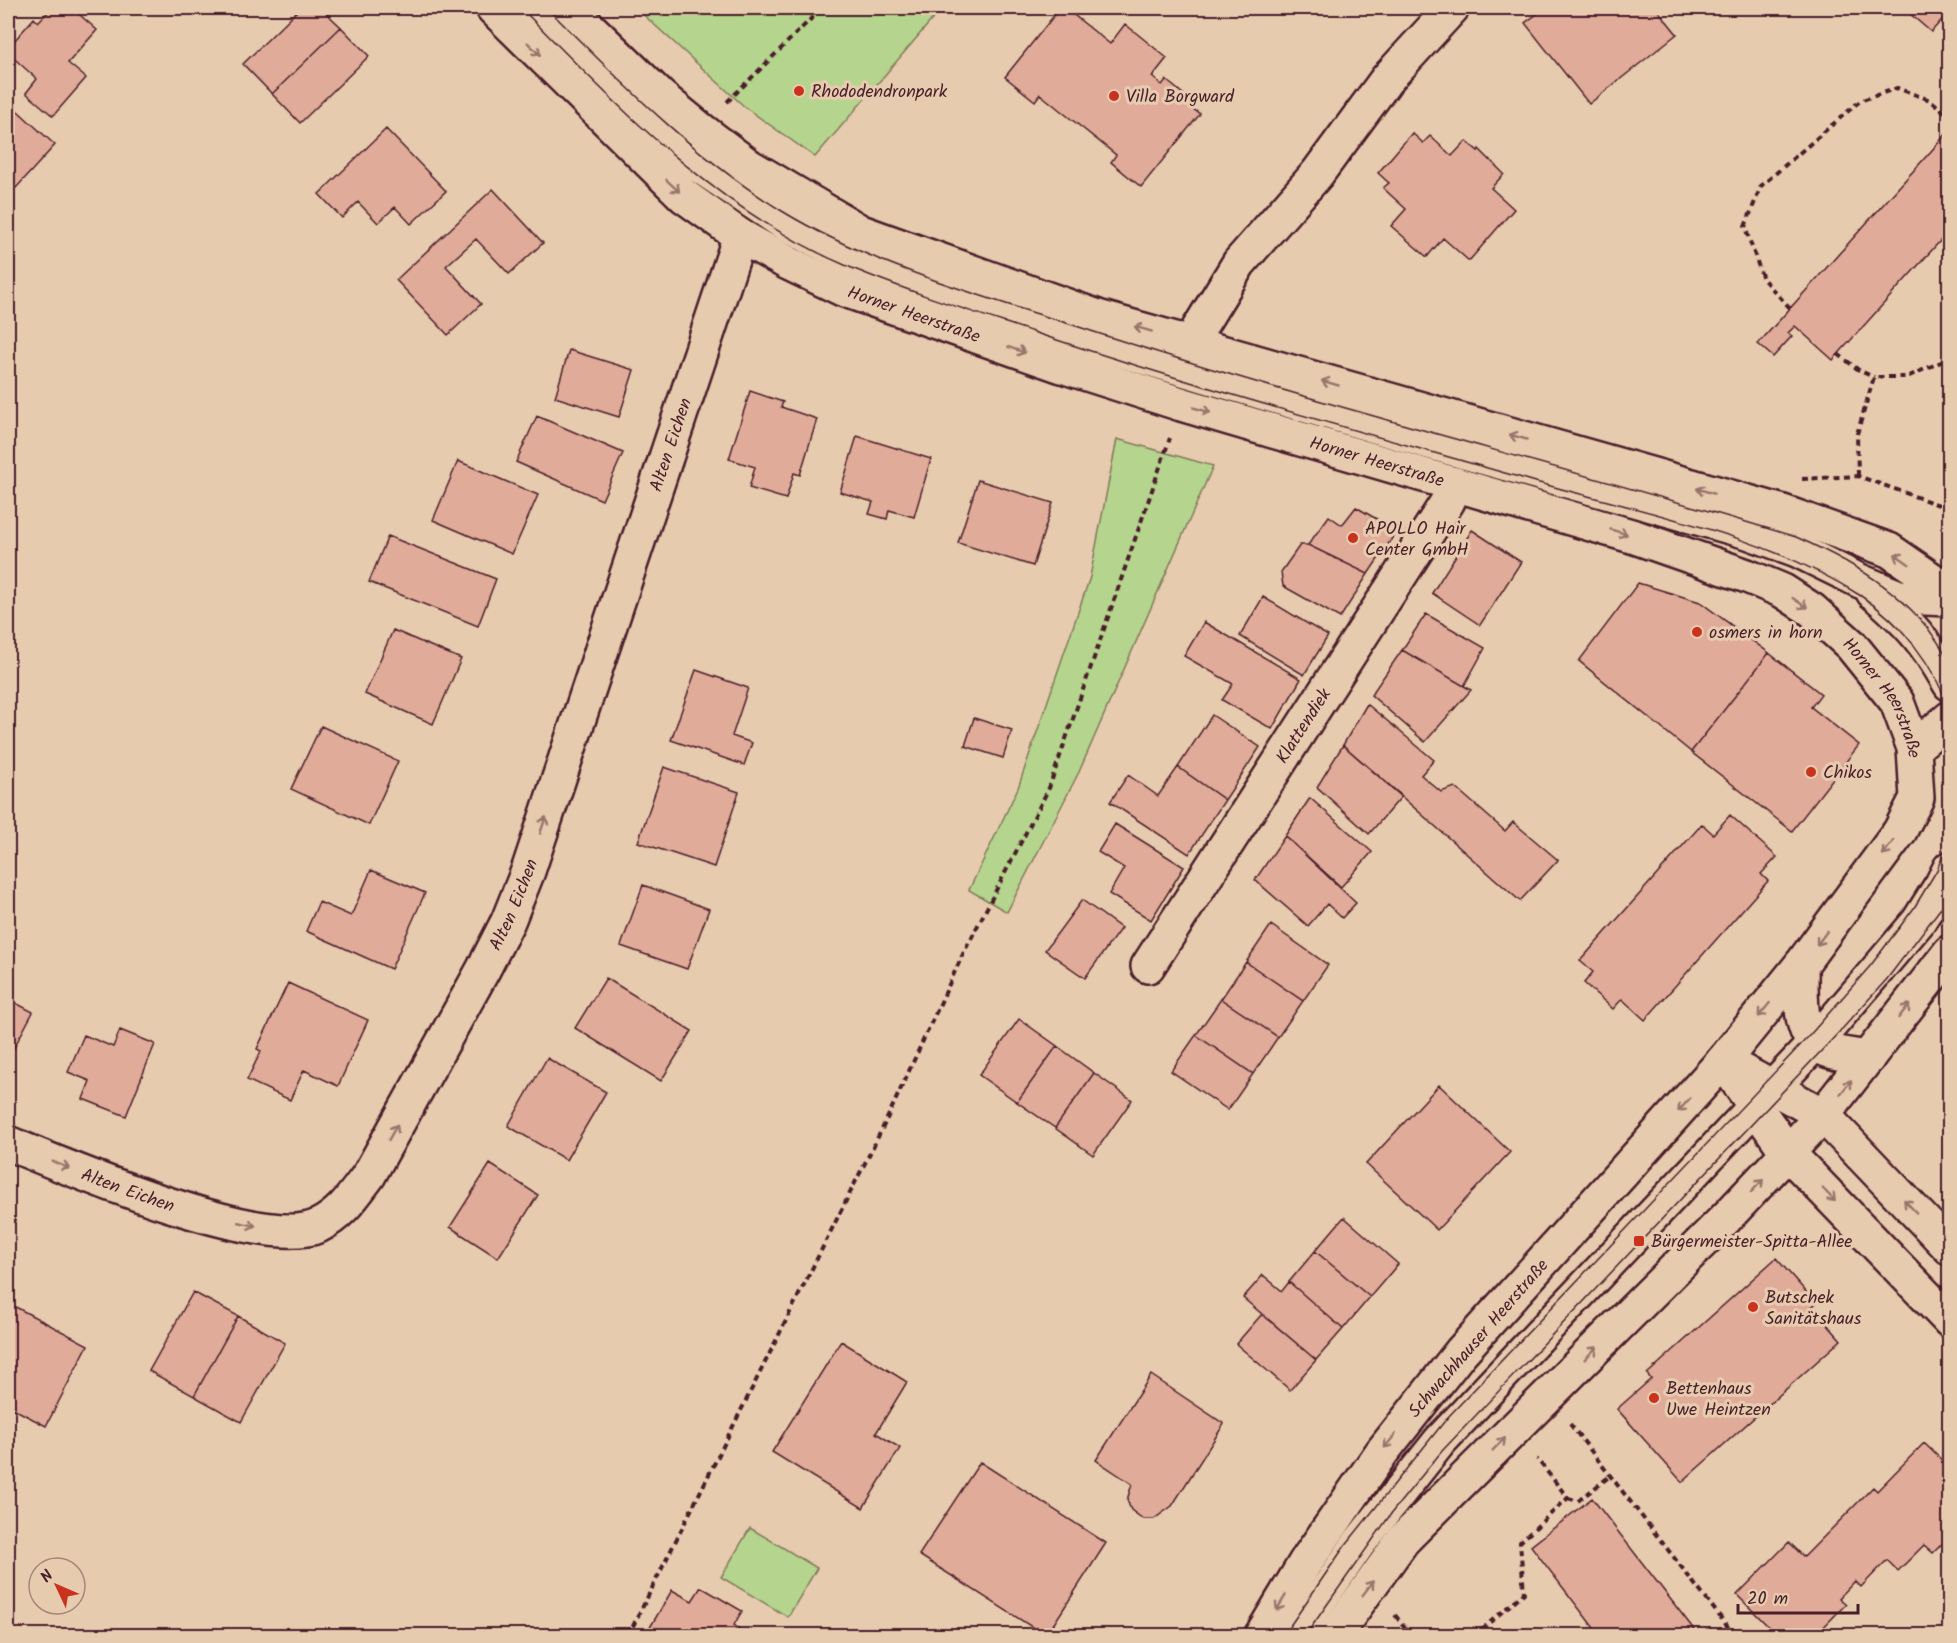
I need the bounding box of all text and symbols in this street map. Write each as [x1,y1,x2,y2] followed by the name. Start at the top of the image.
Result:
[527,41,542,56] one-way arrow
[811,78,948,107] place label: Rhododendronpark
[1126,83,1235,112] place label: Villa Borgward
[792,84,806,98] marker: Rhododendronpark
[1107,89,1121,103] marker: Villa Borgward
[665,179,680,193] one-way arrow
[843,279,984,352] street label: Horner Heerstraße
[1134,323,1153,334] one-way arrow
[1007,345,1026,356] one-way arrow
[1321,377,1340,388] one-way arrow
[643,394,701,496] street label: Alten Eichen
[1193,405,1212,416] one-way arrow
[1306,429,1447,496] street label: Horner Heerstraße
[1509,431,1528,442] one-way arrow
[1696,485,1715,497] one-way arrow
[1365,515,1469,565] place label: APOLLO Hair Center GmbH
[1609,527,1628,538] one-way arrow
[1346,531,1360,545] marker: APOLLO Hair Center GmbH
[1894,553,1910,565] one-way arrow
[1792,596,1809,609] one-way arrow
[1709,619,1823,648] place label: osmers in horn
[1690,625,1704,639] marker: osmers in horn
[1835,631,1928,759] street label: Horner Heerstraße
[1269,682,1340,770] street label: Klattendiek
[1823,759,1872,788] place label: Chikos
[1804,765,1818,779] marker: Chikos
[539,816,550,835] one-way arrow
[1882,840,1894,856] one-way arrow
[482,855,547,956] street label: Alten Eichen
[1815,929,1828,945] one-way arrow
[1758,1002,1771,1018] one-way arrow
[1898,1004,1910,1020] one-way arrow
[1839,1079,1852,1095] one-way arrow
[1677,1097,1691,1112] one-way arrow
[388,1123,399,1141] one-way arrow
[52,1160,70,1171] one-way arrow
[76,1161,178,1221] street label: Alten Eichen
[1750,1178,1765,1193] one-way arrow
[1822,1187,1836,1202] one-way arrow
[1902,1198,1917,1213] one-way arrow
[237,1219,256,1230] one-way arrow
[1651,1228,1852,1257] place label: Bürgermeister-Spitta-Allee
[1632,1234,1646,1248] marker: Bürgermeister-Spitta-Allee
[1402,1253,1557,1425] street label: Schwachhauser Heerstraße
[1765,1284,1862,1334] place label: Butschek Sanitätshaus
[1746,1300,1760,1314] marker: Butschek Sanitätshaus
[1583,1346,1598,1361] one-way arrow
[1666,1375,1771,1425] place label: Bettenhaus Uwe Heintzen
[1647,1391,1661,1405] marker: Bettenhaus Uwe Heintzen
[1383,1433,1397,1448] one-way arrow
[1492,1437,1507,1451] one-way arrow
[27,1556,87,1616] north arrow
[35,1564,60,1589] text: N
[1738,1577,1858,1615] scale bar
[1362,1580,1374,1596] one-way arrow
[1747,1585,1788,1614] text: 20 m
[1274,1594,1286,1611] one-way arrow

